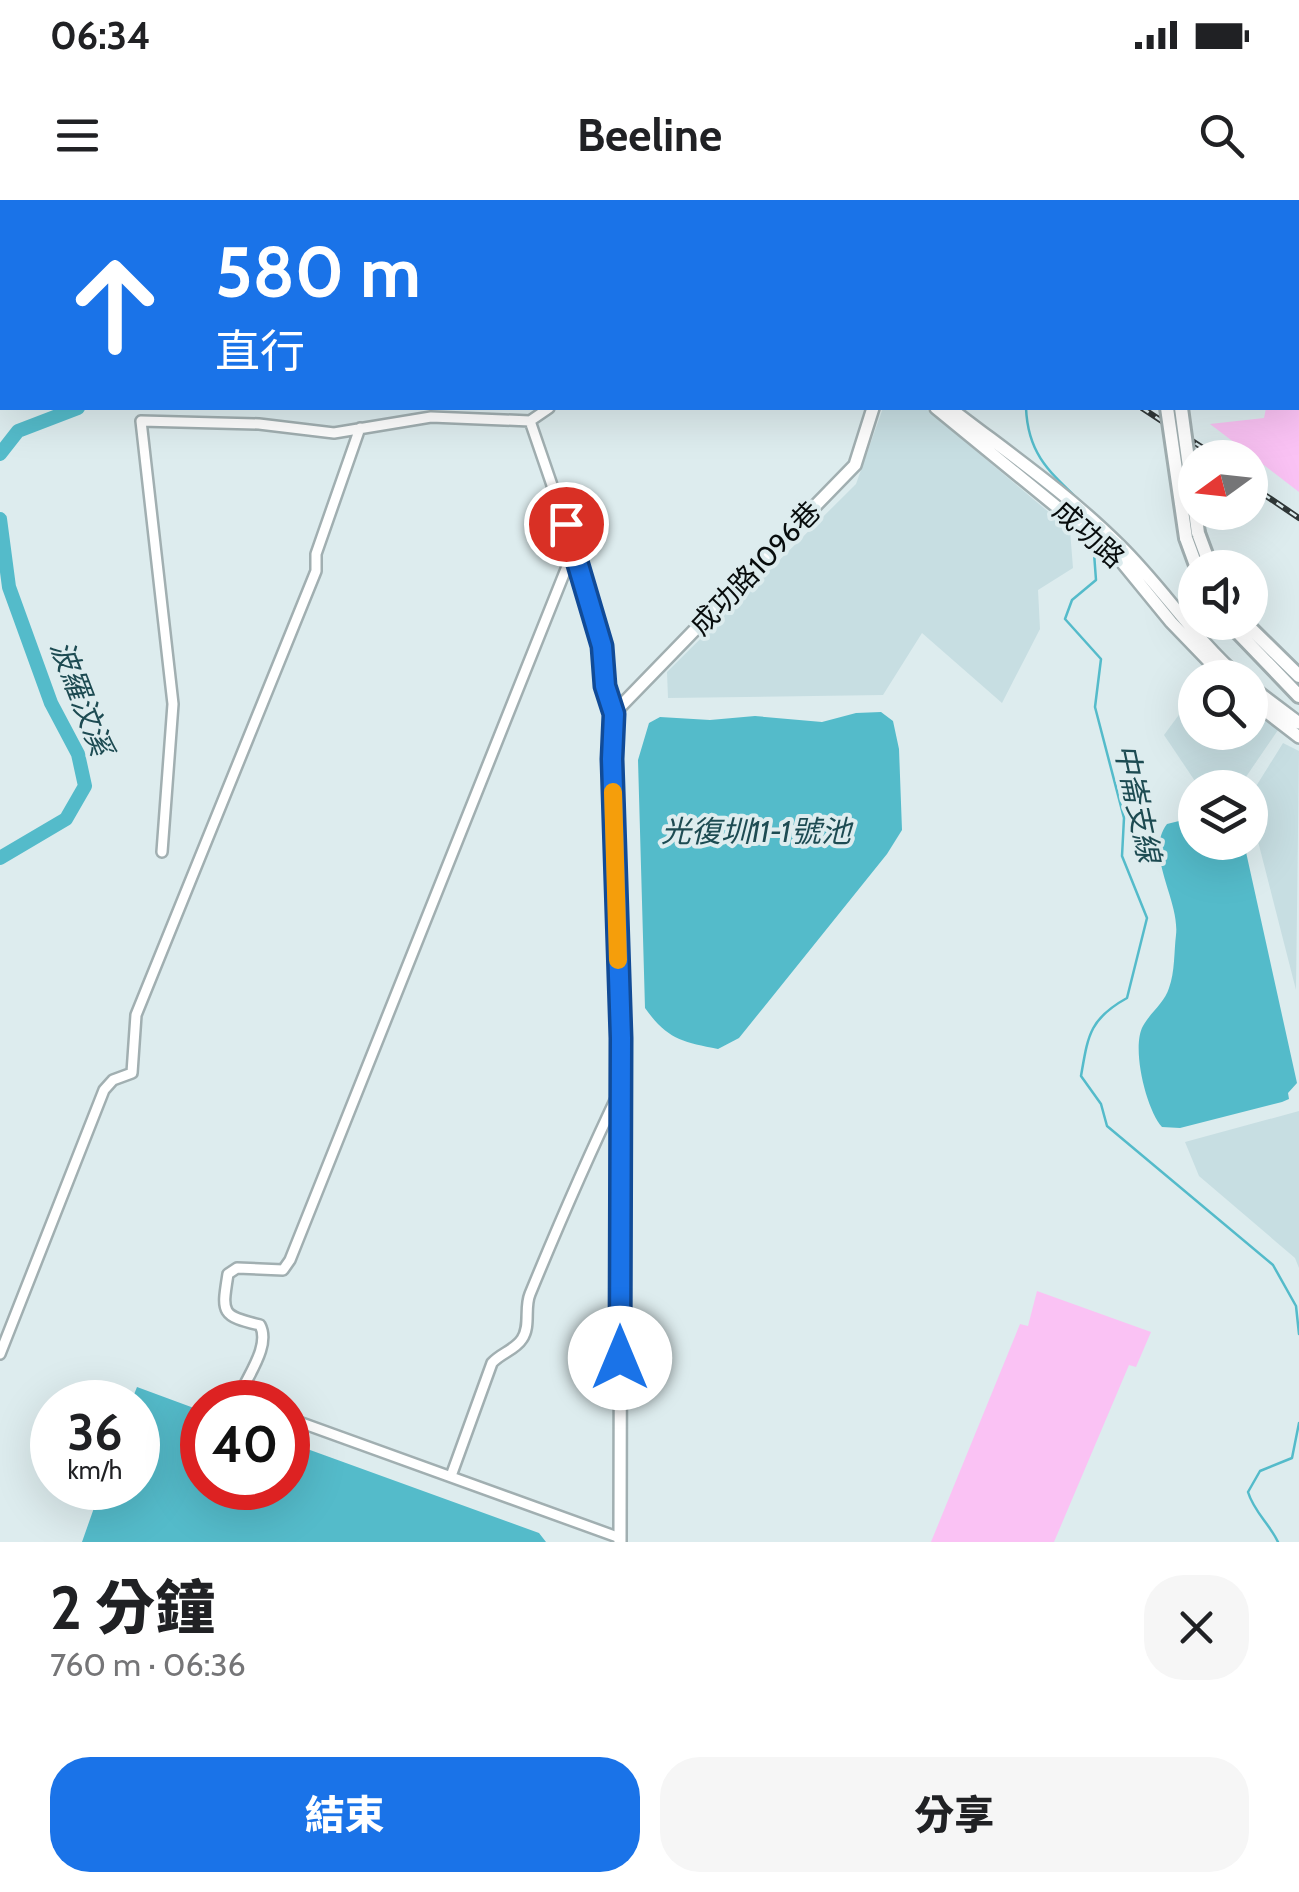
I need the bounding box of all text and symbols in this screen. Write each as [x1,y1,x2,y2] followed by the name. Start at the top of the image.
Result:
[50,12,151,59] text: 06:34
[50,108,105,163] icon: menu
[577,108,722,162] text: Beeline
[1194,108,1249,163] icon: search
[215,229,421,315] text: 580 m
[50,240,180,370] icon: ahead
[215,324,305,378] text: 直行
[1178,440,1268,530] north arrow
[1178,440,1268,860] map controls
[524,482,609,567] pin
[1046,493,1132,575] street label: 成功路
[683,494,827,642] street label: 成功路1096巷
[539,497,594,552] icon: arrive
[1178,550,1268,640] button: sound
[43,635,122,764] water label: 波羅汶溪
[1178,660,1268,750] button: search
[1107,740,1169,868] water label: 中崙支線
[1178,770,1268,860] button: layers
[661,813,854,850] water label: 光復圳11-1號池
[568,1306,672,1410] position arrow
[180,1380,310,1510] speed limit sign: 40
[67,1402,123,1463] text: 36
[68,1455,122,1485] text: km/h
[50,1571,215,1644] text: 2 分鐘
[1144,1575,1249,1680] button: close
[50,1645,246,1684] text: 760 m · 06:36
[50,1757,640,1872] button: 結束
[660,1757,1249,1872] button: 分享

